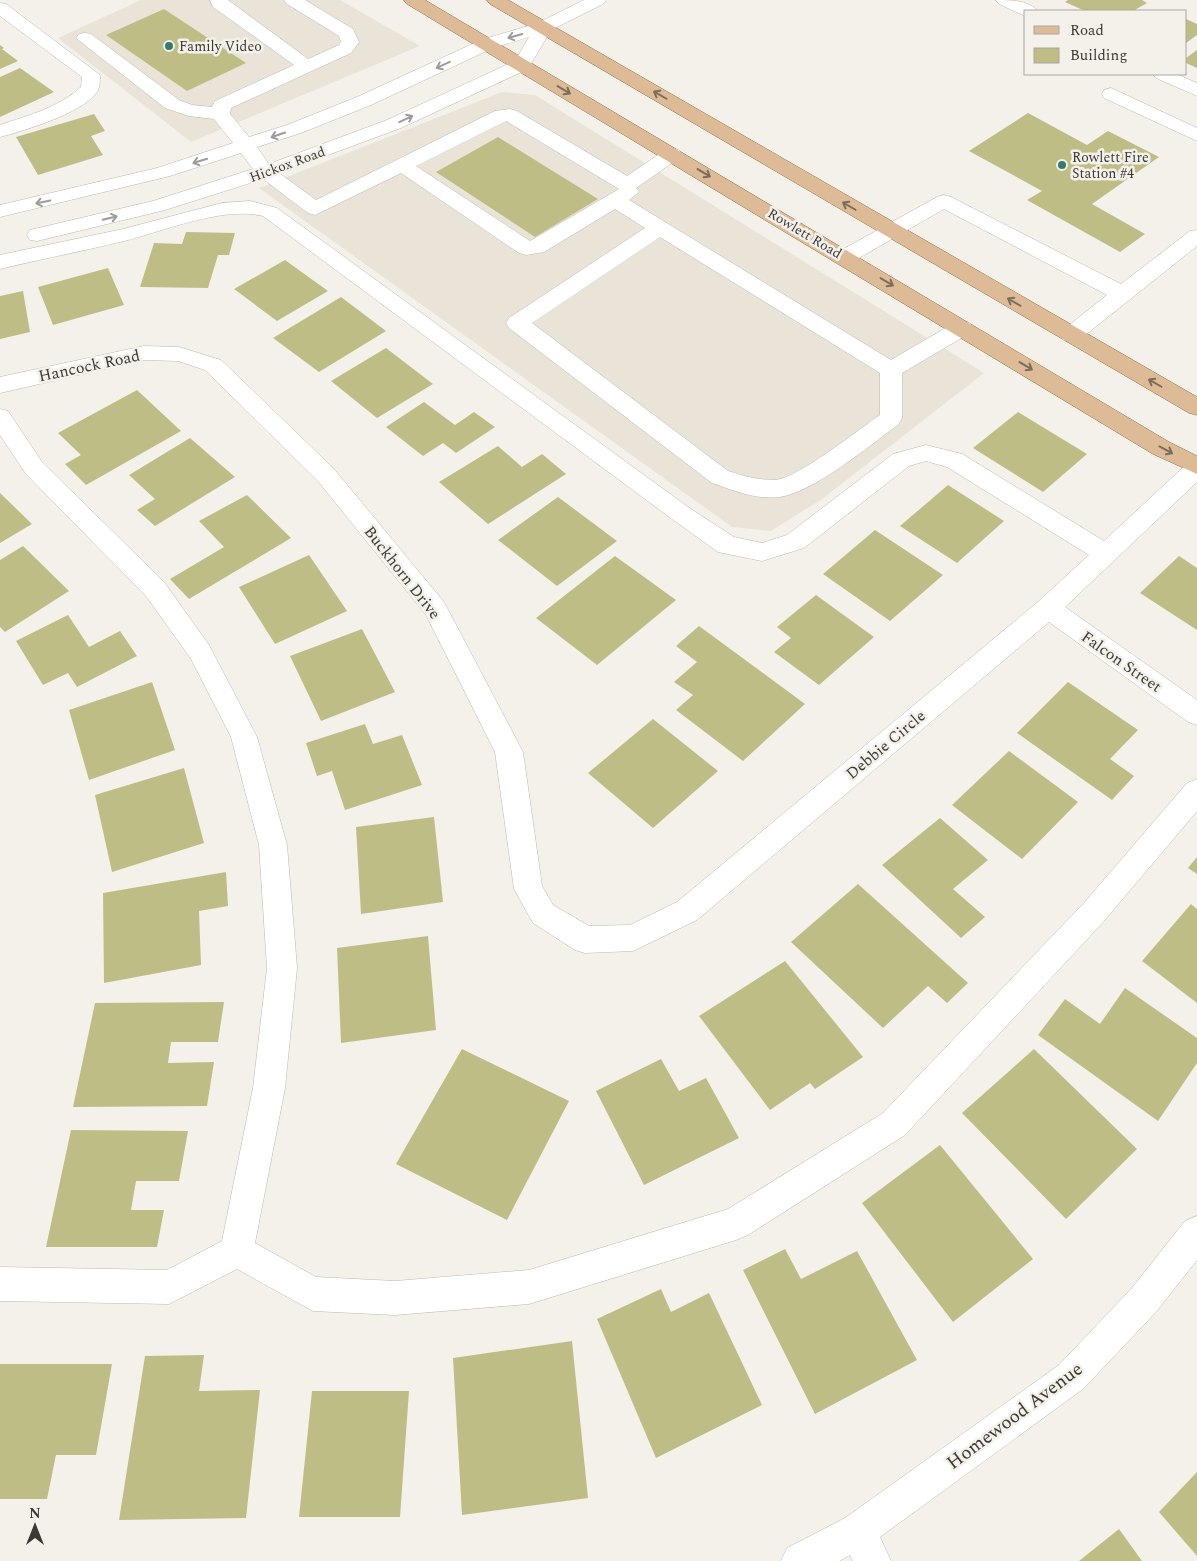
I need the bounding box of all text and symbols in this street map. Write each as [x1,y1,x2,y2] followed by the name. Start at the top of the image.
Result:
[1024,10,1187,75] legend
[1070,19,1104,42] text: Road
[508,31,524,41] one-way arrow
[179,36,262,57] place label: Family Video
[163,40,175,52] marker: Family Video
[1070,44,1127,67] text: Building
[436,61,451,71] one-way arrow
[557,85,571,95] one-way arrow
[653,90,667,100] one-way arrow
[398,113,413,123] one-way arrow
[270,131,286,140] one-way arrow
[246,141,328,188] street label: Hickox Road
[1072,147,1149,184] place label: Rowlett Fire Station #4
[192,156,208,166] one-way arrow
[1056,159,1068,171] marker: Rowlett Fire Station #4
[696,168,710,178] one-way arrow
[35,197,51,207] one-way arrow
[843,201,857,211] one-way arrow
[764,203,846,264] street label: Rowlett Road
[101,213,117,222] one-way arrow
[880,278,894,288] one-way arrow
[1006,297,1021,307] one-way arrow
[36,344,142,388] street label: Hancock Road
[1019,362,1033,372] one-way arrow
[1148,377,1162,387] one-way arrow
[1158,445,1173,455] one-way arrow
[358,521,446,624] street label: Buckhorn Drive
[1076,625,1167,699] street label: Falcon Street
[840,704,931,785] street label: Debbie Circle
[941,1355,1089,1477] street label: Homewood Avenue
[10,1501,60,1551] north arrow
[29,1503,41,1524] text: N

